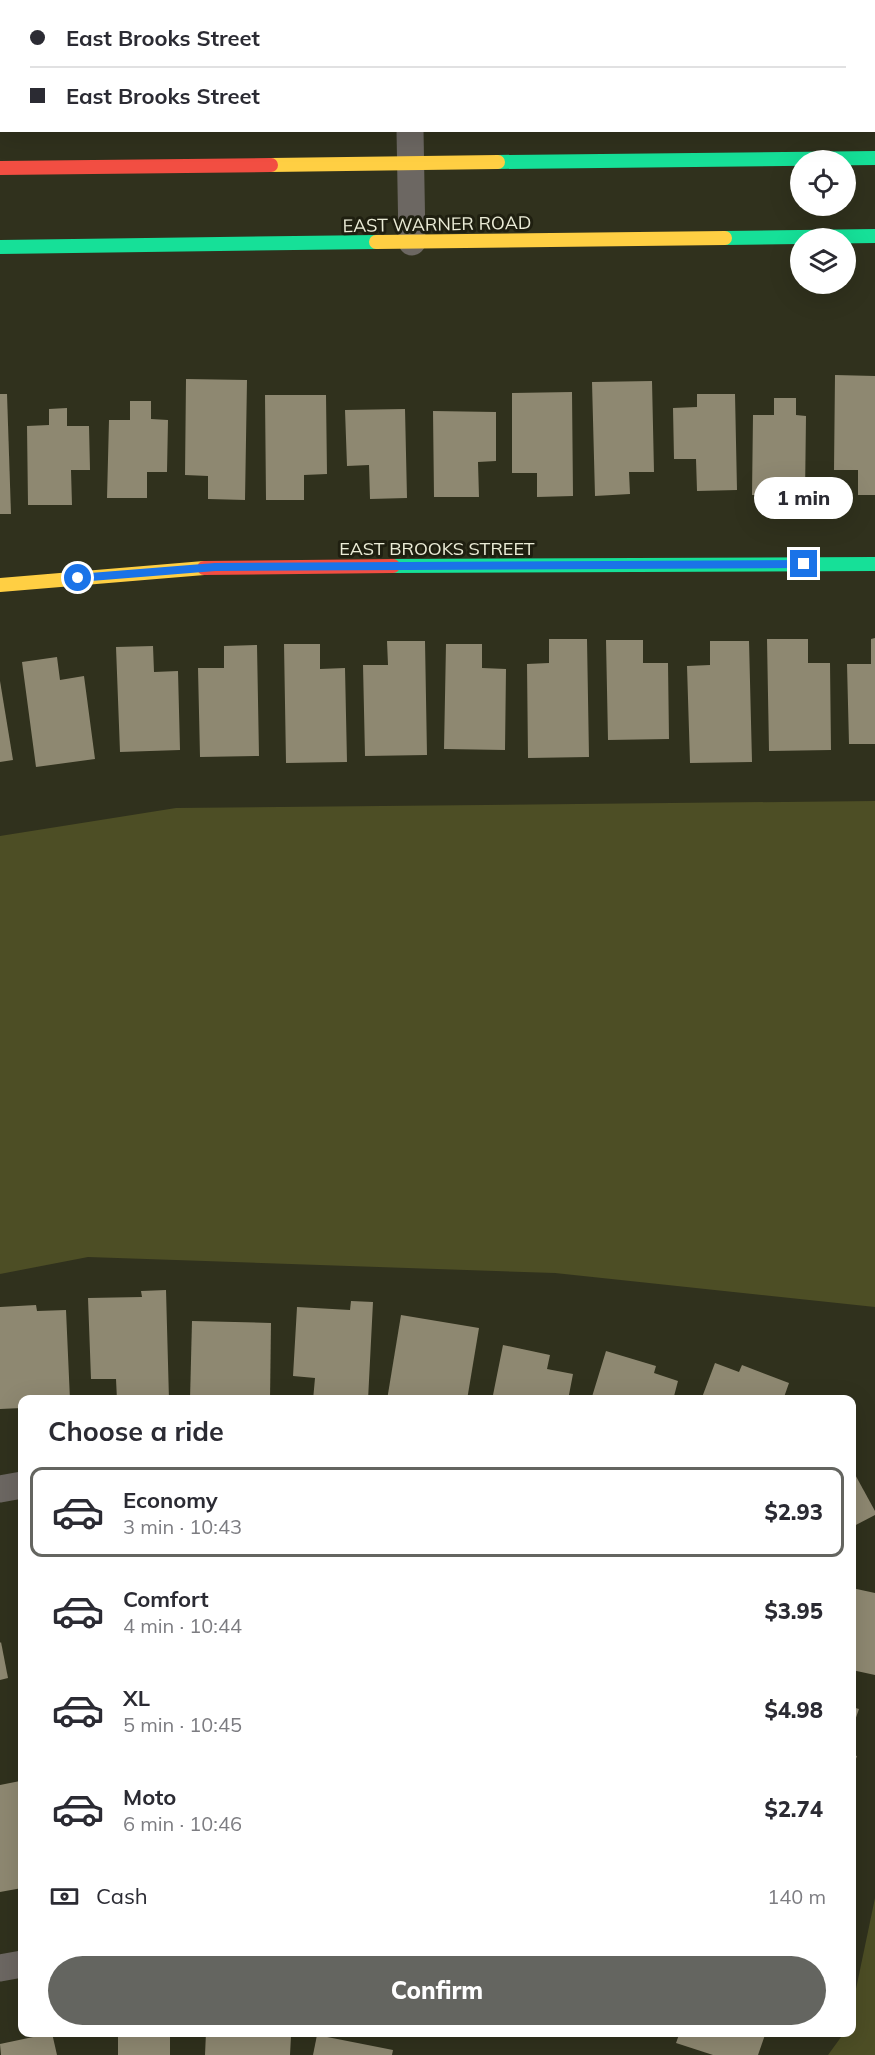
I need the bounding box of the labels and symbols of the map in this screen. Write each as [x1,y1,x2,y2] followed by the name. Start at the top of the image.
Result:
[343,211,531,237] street label: EAST WARNER ROAD
[754,477,854,519] callout: 1 min
[339,537,535,560] street label: EAST BROOKS STREET
[790,550,817,577] route end
[64,564,91,591] route start

